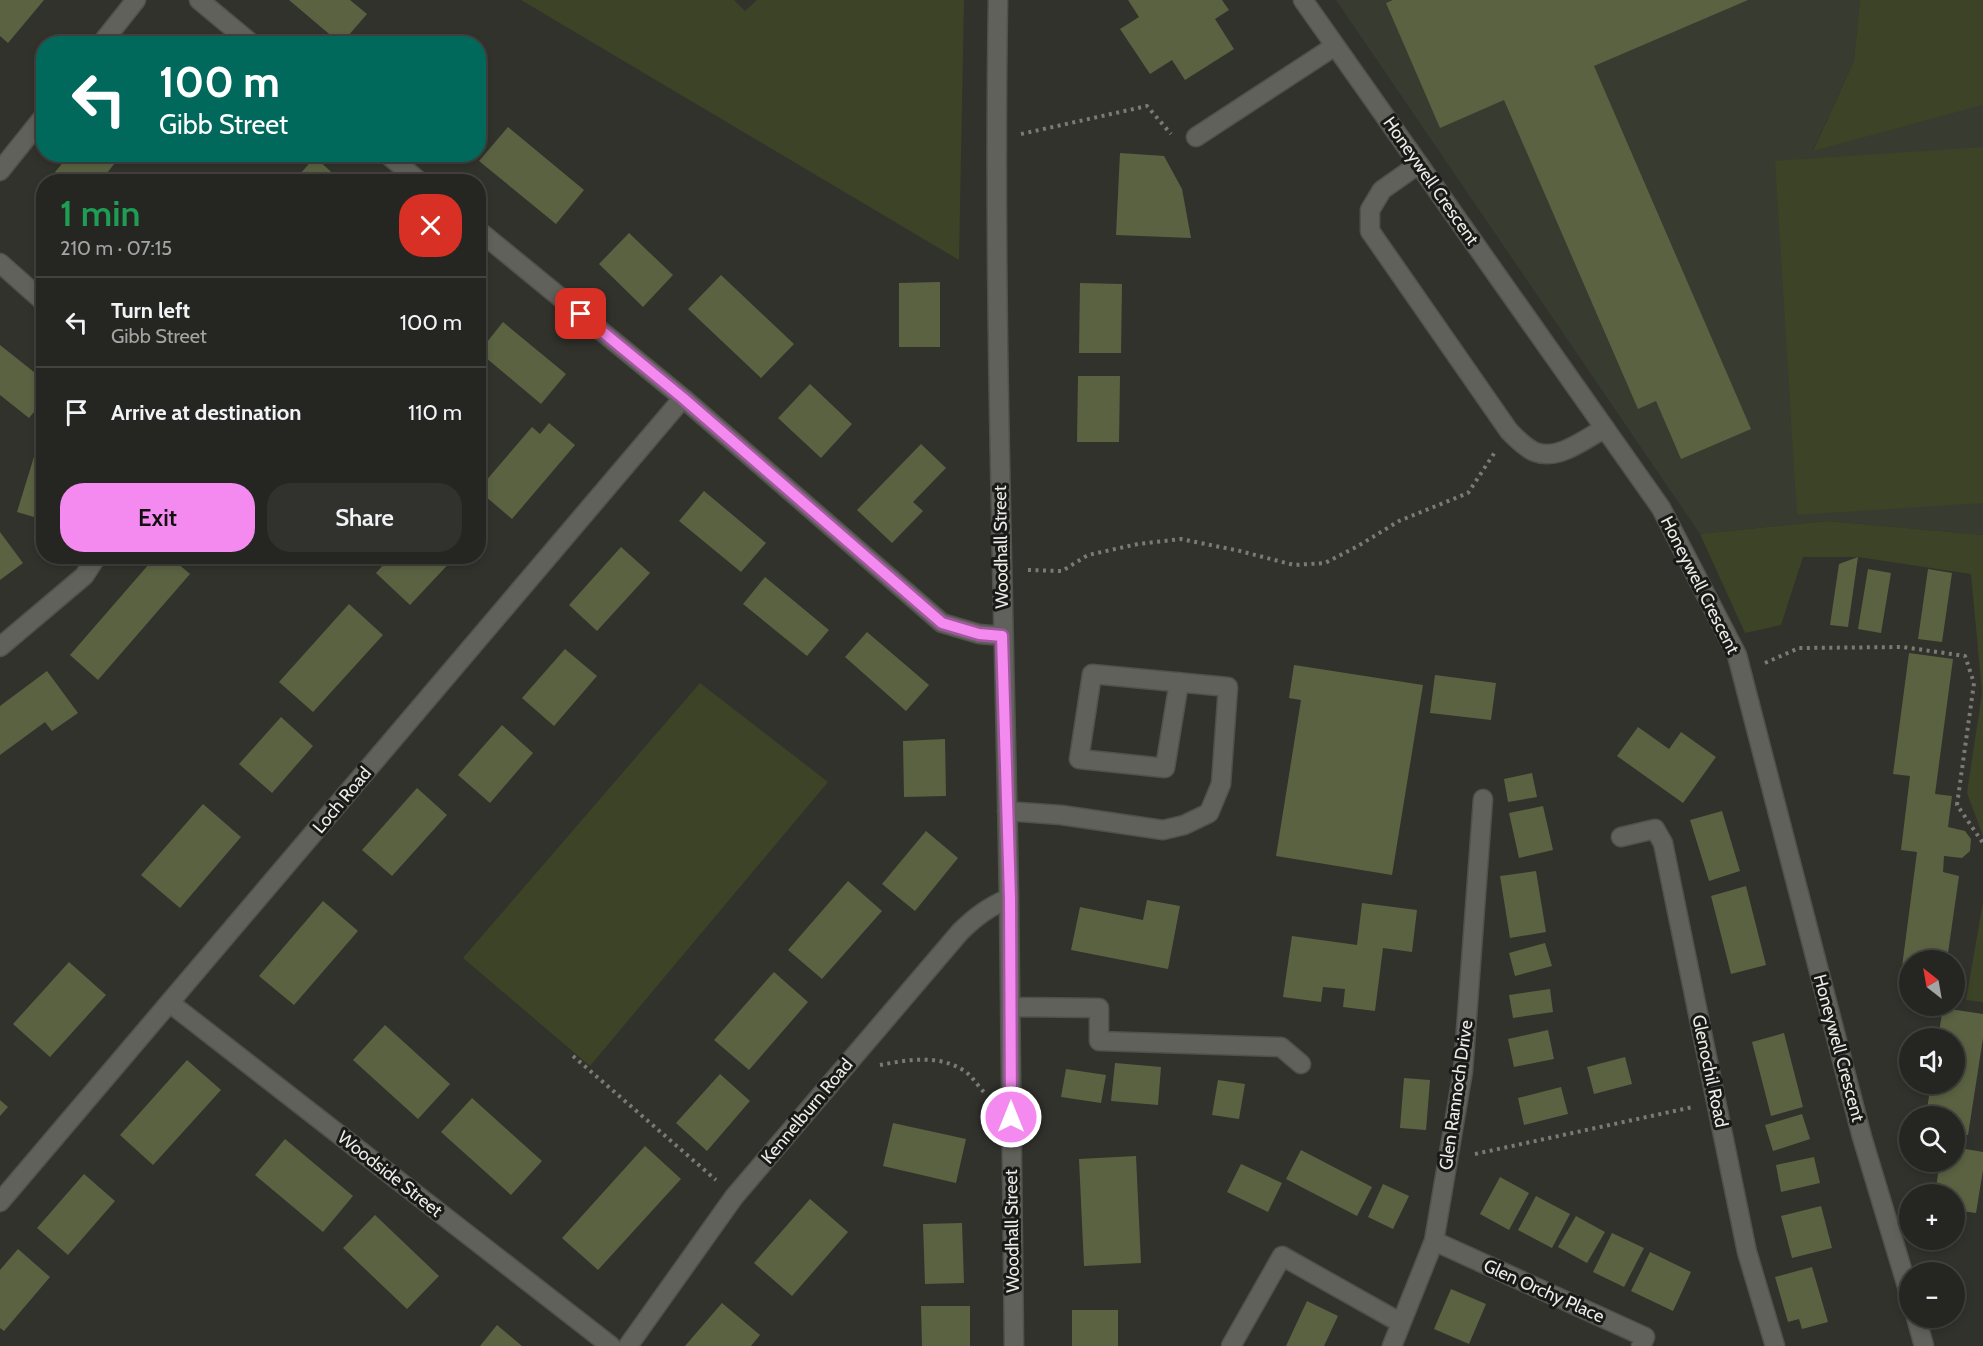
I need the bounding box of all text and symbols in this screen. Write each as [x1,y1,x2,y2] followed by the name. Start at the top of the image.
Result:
[159,56,280,108] text: 100 m
[60,60,138,138] icon: left
[159,108,288,141] text: Gibb Street
[1378,113,1484,249] street label: Honeywell Crescent
[60,191,140,235] text: 1 min
[399,194,462,257] button: close
[60,236,172,260] text: 210 m · 07:15
[555,288,606,339] pin
[111,297,190,324] text: Turn left
[564,297,597,330] icon: arrive
[60,306,93,339] icon: left
[400,309,462,336] text: 100 m
[111,324,207,348] text: Gibb Street
[60,396,93,429] icon: arrive
[111,399,301,426] text: Arrive at destination
[408,399,462,426] text: 110 m
[60,483,255,552] button: Exit
[267,483,462,552] button: Share
[989,485,1013,609] street label: Woodhall Street
[1656,512,1744,658] street label: Honeywell Crescent
[308,762,376,838] street label: Loch Road
[1899,950,1965,1016] north arrow
[1899,950,1965,1328] map controls
[1809,972,1869,1124] street label: Honeywell Crescent
[1687,1013,1733,1129] street label: Glenochil Road
[1435,1019,1477,1171] street label: Glen Rannoch Drive
[1899,1028,1965,1094] button: sound
[757,1054,857,1168] street label: Kennelburn Road
[979,1085,1043,1149] position arrow
[1899,1106,1965,1172] button: search
[333,1126,447,1222] street label: Woodside Street
[1000,1169,1024,1293] street label: Woodhall Street
[1899,1184,1965,1250] button: +
[1480,1255,1608,1327] street label: Glen Orchy Place
[1899,1262,1965,1328] button: −

